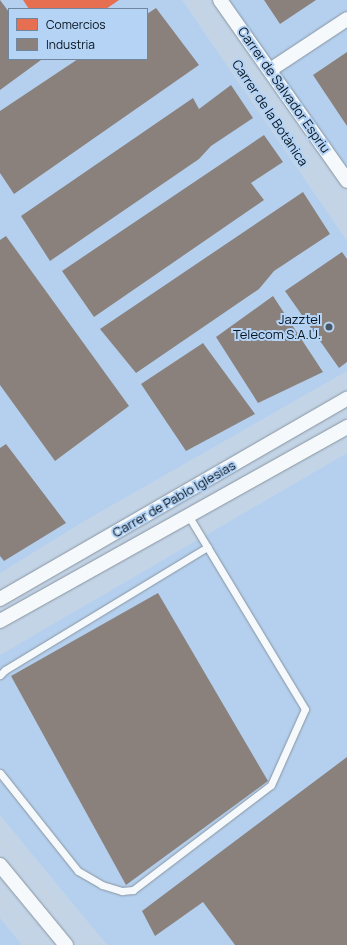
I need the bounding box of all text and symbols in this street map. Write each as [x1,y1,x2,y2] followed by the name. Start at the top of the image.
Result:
[8,8,148,60] legend
[46,16,106,33] text: Comercios
[235,24,333,156] street label: Carrer de Salvador Espriu
[46,36,95,53] text: Industria
[229,57,311,169] street label: Carrer de la Botànica
[233,312,321,343] place label: Jazztel Telecom S.A.U.
[324,322,334,332] marker: Jazztel Telecom S.A.U.
[110,457,238,541] street label: Carrer de Pablo Iglesias

